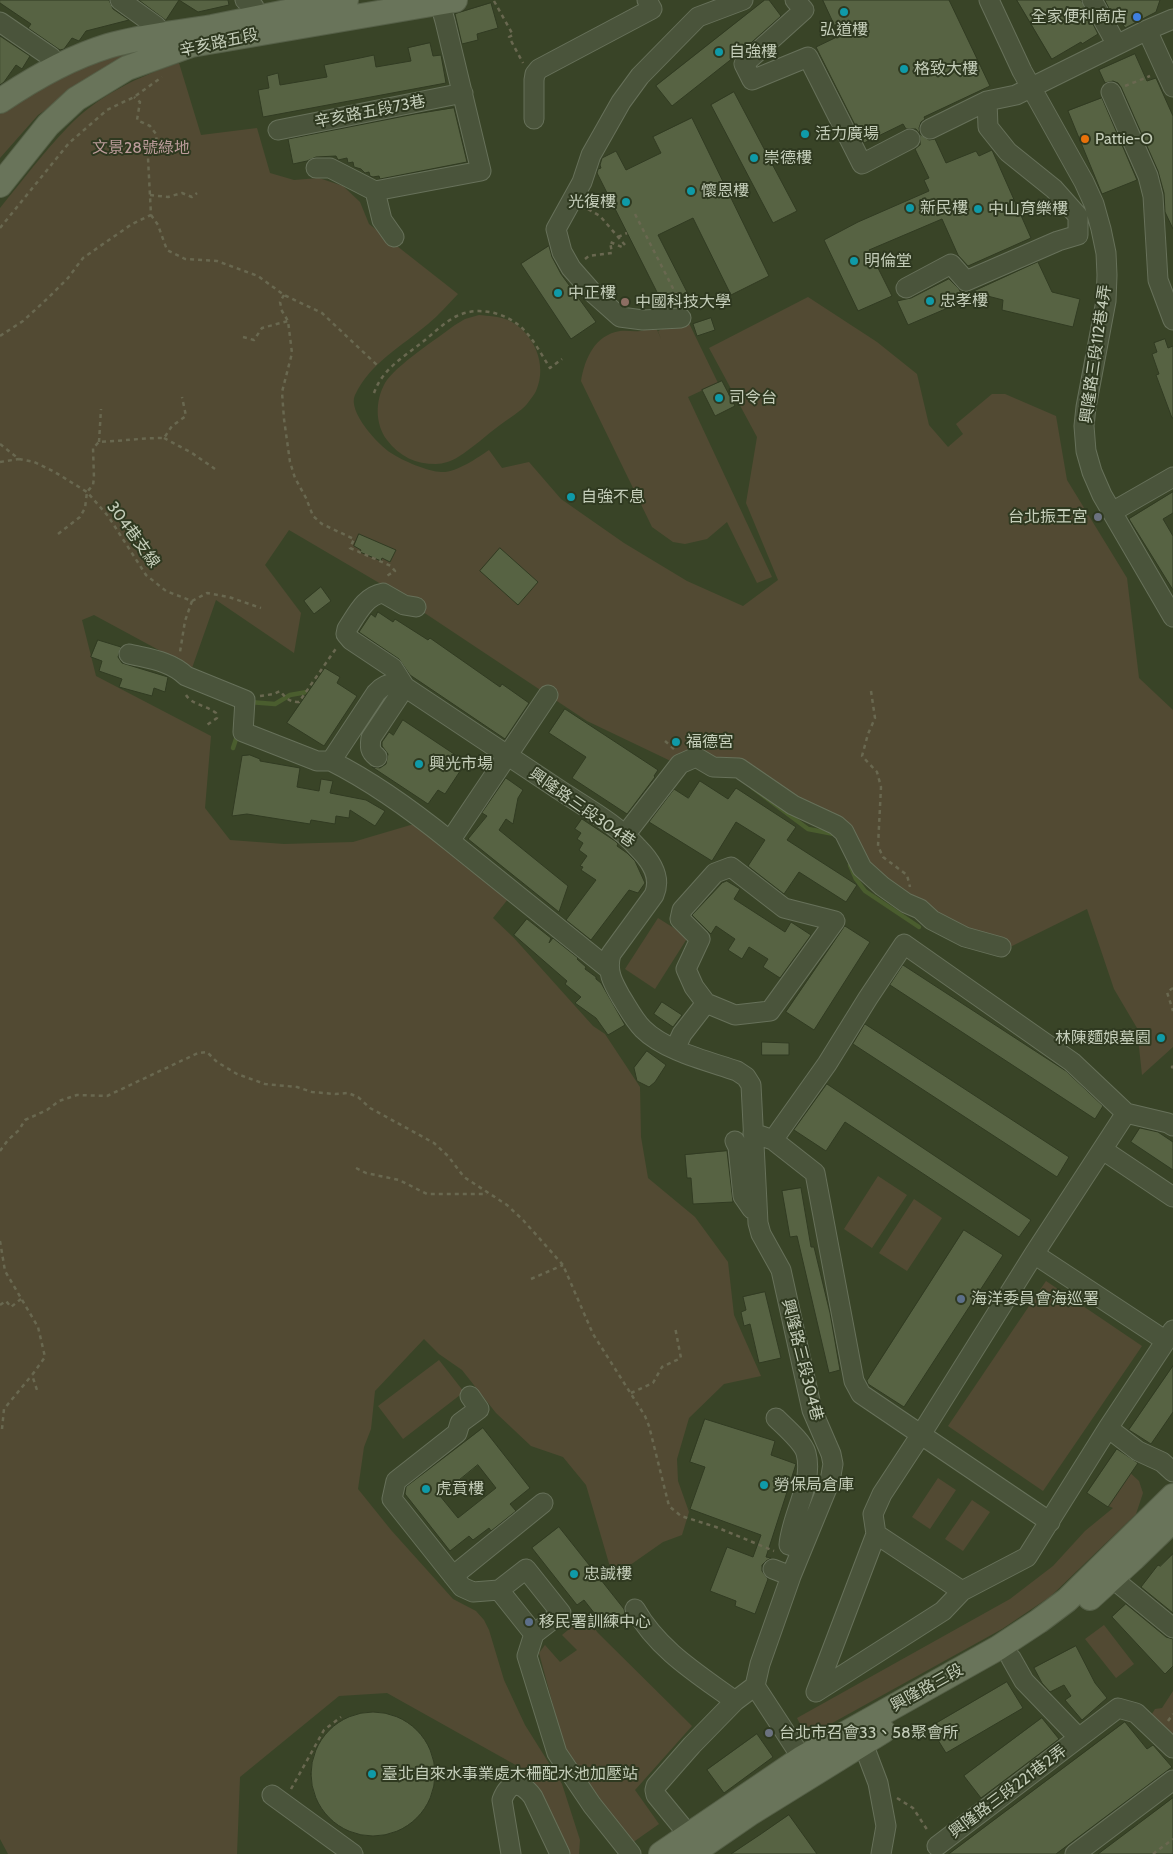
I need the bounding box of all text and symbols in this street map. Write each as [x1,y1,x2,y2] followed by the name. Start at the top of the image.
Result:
[838,6,850,18] marker: 弘道樓
[1031,7,1127,27] place label: 全家便利商店
[1131,11,1143,23] marker: 全家便利商店
[820,20,868,40] place label: 弘道樓
[178,25,260,61] street label: 辛亥路五段
[729,42,777,62] place label: 自強樓
[713,46,725,58] marker: 自強樓
[914,59,978,79] place label: 格致大樓
[898,63,910,75] marker: 格致大樓
[313,92,427,132] street label: 辛亥路五段73巷
[815,124,879,144] place label: 活力廣場
[799,128,811,140] marker: 活力廣場
[1095,129,1153,149] place label: Pattie-O
[1079,133,1091,145] marker: Pattie-O
[92,138,190,158] park label: 文景28號綠地
[764,148,812,168] place label: 崇德樓
[748,152,760,164] marker: 崇德樓
[701,181,749,201] place label: 懷恩樓
[685,185,697,197] marker: 懷恩樓
[568,192,616,212] place label: 光復樓
[620,196,632,208] marker: 光復樓
[920,198,968,218] place label: 新民樓
[988,199,1068,219] place label: 中山育樂樓
[904,202,916,214] marker: 新民樓
[972,203,984,215] marker: 中山育樂樓
[864,251,912,271] place label: 明倫堂
[848,255,860,267] marker: 明倫堂
[568,283,616,303] place label: 中正樓
[1077,283,1115,425] street label: 興隆路三段112巷4弄
[552,287,564,299] marker: 中正樓
[940,291,988,311] place label: 忠孝樓
[635,292,731,312] place label: 中國科技大學
[924,295,936,307] marker: 忠孝樓
[619,296,631,308] marker: 中國科技大學
[729,388,777,408] place label: 司令台
[713,392,725,404] marker: 司令台
[581,487,645,507] place label: 自強不息
[565,491,577,503] marker: 自強不息
[103,498,163,572] street label: 304巷支線
[1008,507,1088,527] place label: 台北振王宮
[1092,511,1104,523] marker: 台北振王宮
[686,732,734,752] place label: 福德宮
[670,736,682,748] marker: 福德宮
[429,754,493,774] place label: 興光市場
[413,758,425,770] marker: 興光市場
[525,764,639,852] street label: 興隆路三段304巷
[1055,1028,1151,1048] place label: 林陳麵娘墓園
[1155,1032,1167,1044] marker: 林陳麵娘墓園
[971,1289,1099,1309] place label: 海洋委員會海巡署
[955,1293,967,1305] marker: 海洋委員會海巡署
[778,1297,826,1423] street label: 興隆路三段304巷
[774,1475,854,1495] place label: 勞保局倉庫
[436,1479,484,1499] place label: 虎賁樓
[758,1479,770,1491] marker: 勞保局倉庫
[420,1483,432,1495] marker: 虎賁樓
[584,1564,632,1584] place label: 忠誠樓
[568,1568,580,1580] marker: 忠誠樓
[539,1612,651,1632] place label: 移民署訓練中心
[523,1616,535,1628] marker: 移民署訓練中心
[887,1660,967,1716] street label: 興隆路三段
[779,1723,959,1743] place label: 台北市召會33、58聚會所
[763,1727,775,1739] marker: 台北市召會33、58聚會所
[945,1741,1071,1843] street label: 興隆路三段221巷2弄
[382,1764,638,1784] place label: 臺北自來水事業處木柵配水池加壓站
[366,1768,378,1780] marker: 臺北自來水事業處木柵配水池加壓站

